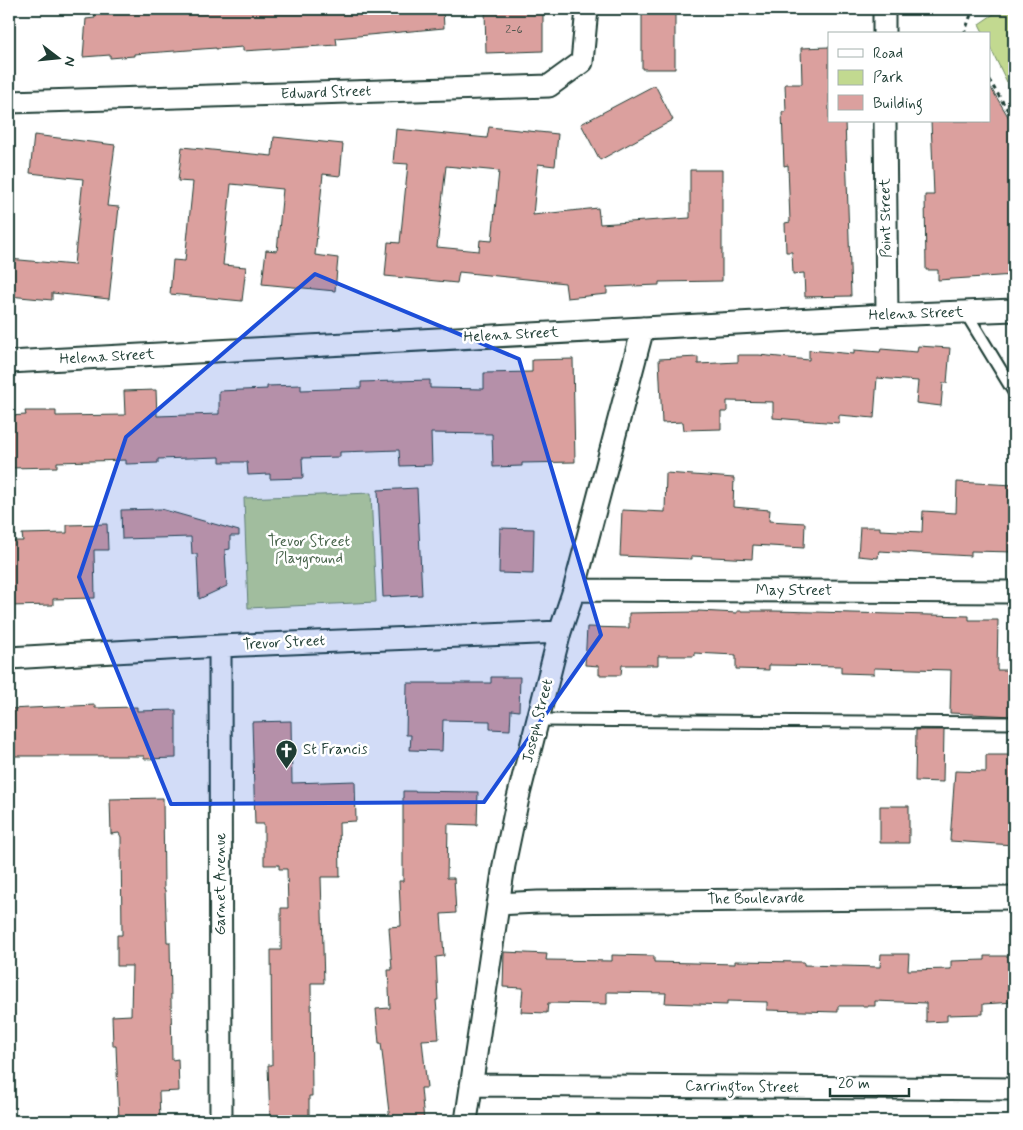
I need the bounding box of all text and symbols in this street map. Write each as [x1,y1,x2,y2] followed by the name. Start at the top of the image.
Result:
[505,22,523,38] house number: 2-6
[32,32,82,82] north arrow
[828,32,990,122] legend
[873,44,903,64] text: Road
[60,54,79,68] text: N
[873,68,903,88] text: Park
[280,81,372,105] street label: Edward Street
[873,94,923,115] text: Building
[875,178,897,258] street label: Point Street
[868,302,964,326] street label: Helena Street
[463,323,559,347] street label: Helena Street
[59,345,155,369] street label: Helena Street
[268,532,351,569] park label: Trevor Street Playground
[756,581,832,601] street label: May Street
[242,631,326,655] street label: Trevor Street
[518,677,558,765] street label: Joseph Street
[275,738,299,769] church icon: St Francis
[303,740,368,760] place label: St Francis
[211,833,231,935] street label: Garnet Avenue
[707,888,805,910] street label: The Boulevarde
[830,1065,909,1097] scale bar
[838,1074,870,1094] text: 20 m
[685,1076,800,1099] street label: Carrington Street

